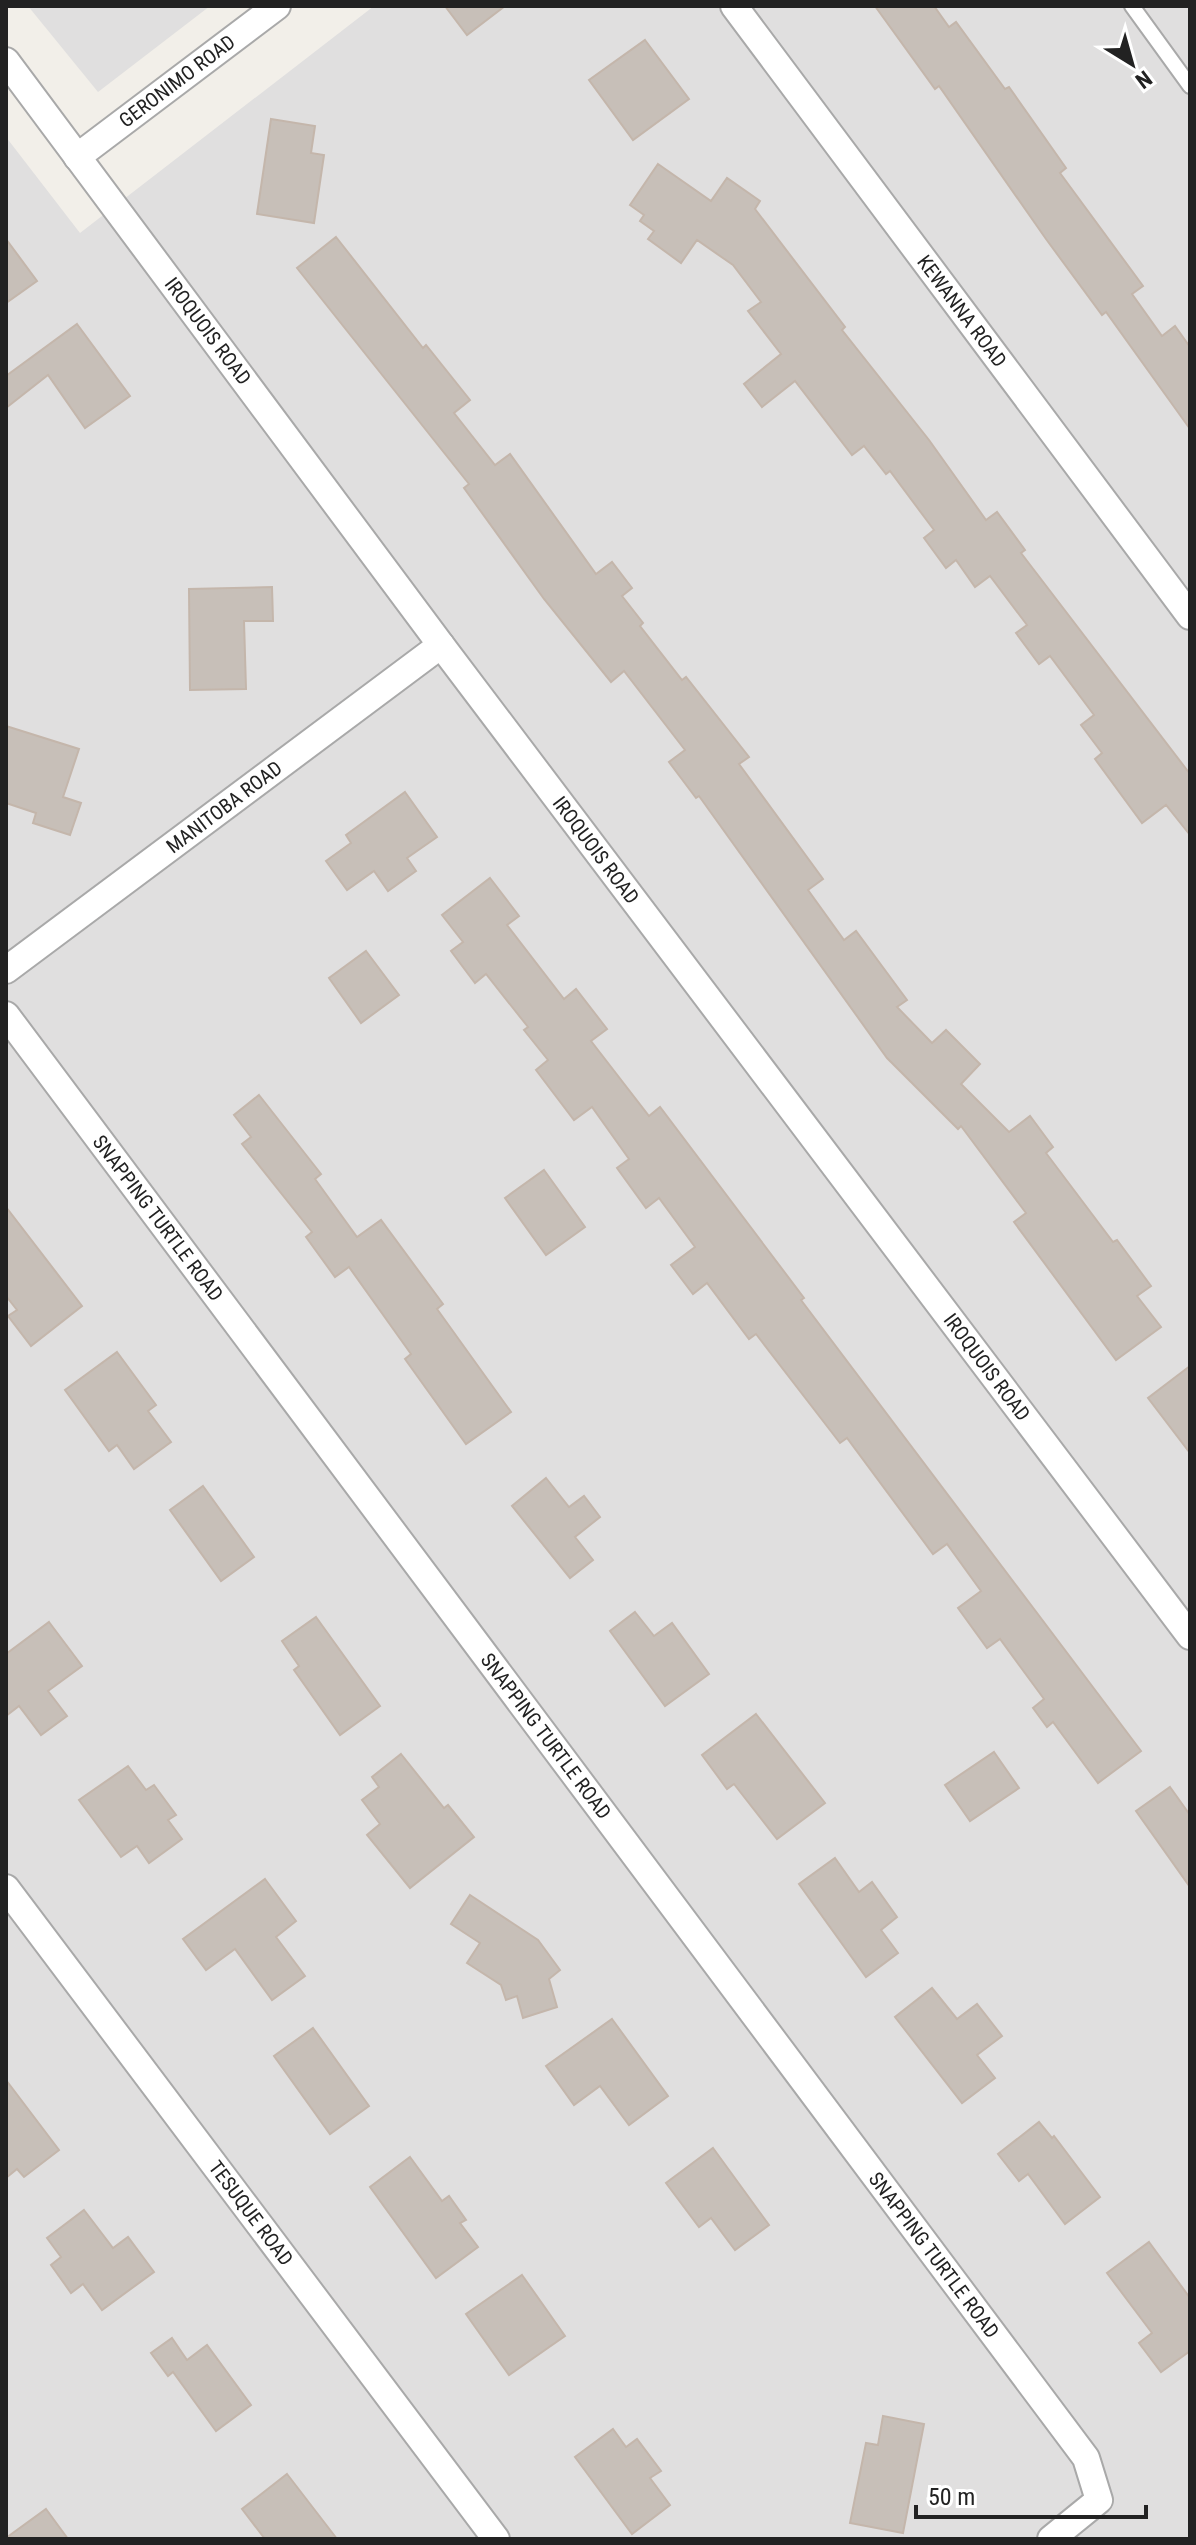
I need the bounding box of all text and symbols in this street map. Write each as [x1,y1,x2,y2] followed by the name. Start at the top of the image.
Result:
[1092,24,1172,104] north arrow
[114,30,240,132] street label: GERONIMO ROAD
[1131,66,1157,94] text: N
[912,250,1012,372] street label: KEWANNA ROAD
[160,273,256,389] street label: IROQUOIS ROAD
[161,756,287,858] street label: MANITOBA ROAD
[548,792,644,908] street label: IROQUOIS ROAD
[88,1130,228,1306] street label: SNAPPING TURTLE ROAD
[939,1309,1035,1425] street label: IROQUOIS ROAD
[476,1648,616,1824] street label: SNAPPING TURTLE ROAD
[204,2156,298,2270] street label: TESUQUE ROAD
[864,2167,1004,2343] street label: SNAPPING TURTLE ROAD
[916,2469,1146,2519] scale bar
[928,2483,975,2511] text: 50 m

